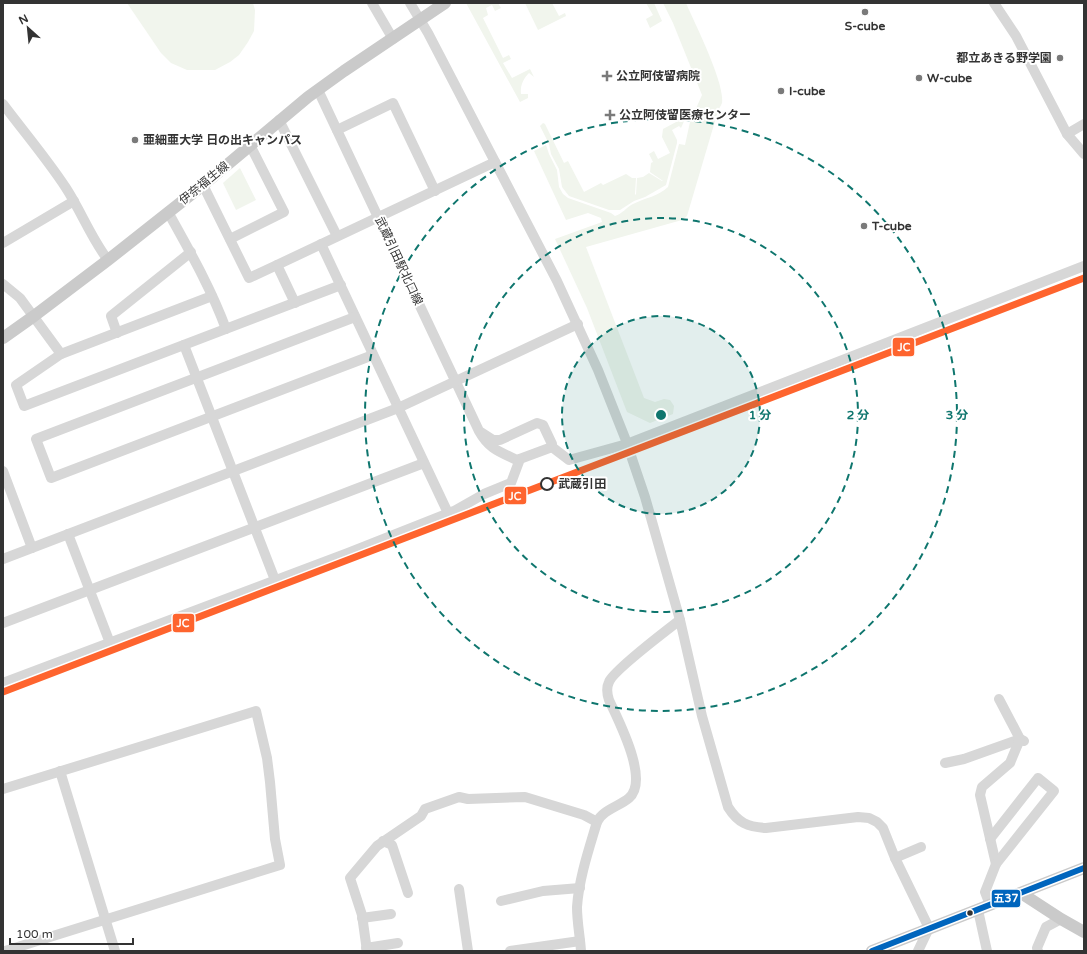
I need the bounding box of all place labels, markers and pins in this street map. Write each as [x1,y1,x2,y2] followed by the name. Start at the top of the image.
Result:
[860,7,870,17] marker: S-cube
[845,19,885,33] place label: S-cube
[956,51,1052,65] place label: 都立あきる野学園
[1055,53,1065,63] marker: 都立あきる野学園
[616,69,700,83] place label: 公立阿伎留病院
[601,70,613,82] marker: 公立阿伎留病院
[927,71,972,85] place label: W-cube
[914,73,924,83] marker: W-cube
[789,84,826,98] place label: I-cube
[776,86,786,96] marker: I-cube
[619,108,751,122] place label: 公立阿伎留医療センター
[604,109,616,121] marker: 公立阿伎留医療センター
[143,133,302,147] place label: 亜細亜大学 日の出キャンパス
[130,135,140,145] marker: 亜細亜大学 日の出キャンパス
[871,219,912,233] place label: T-cube
[859,221,869,231] marker: T-cube
[654,408,668,422] centre of rings
[540,477,554,491] marker: 武蔵引田
[558,477,606,491] place label: 武蔵引田
[965,908,975,918] unlabelled marker

